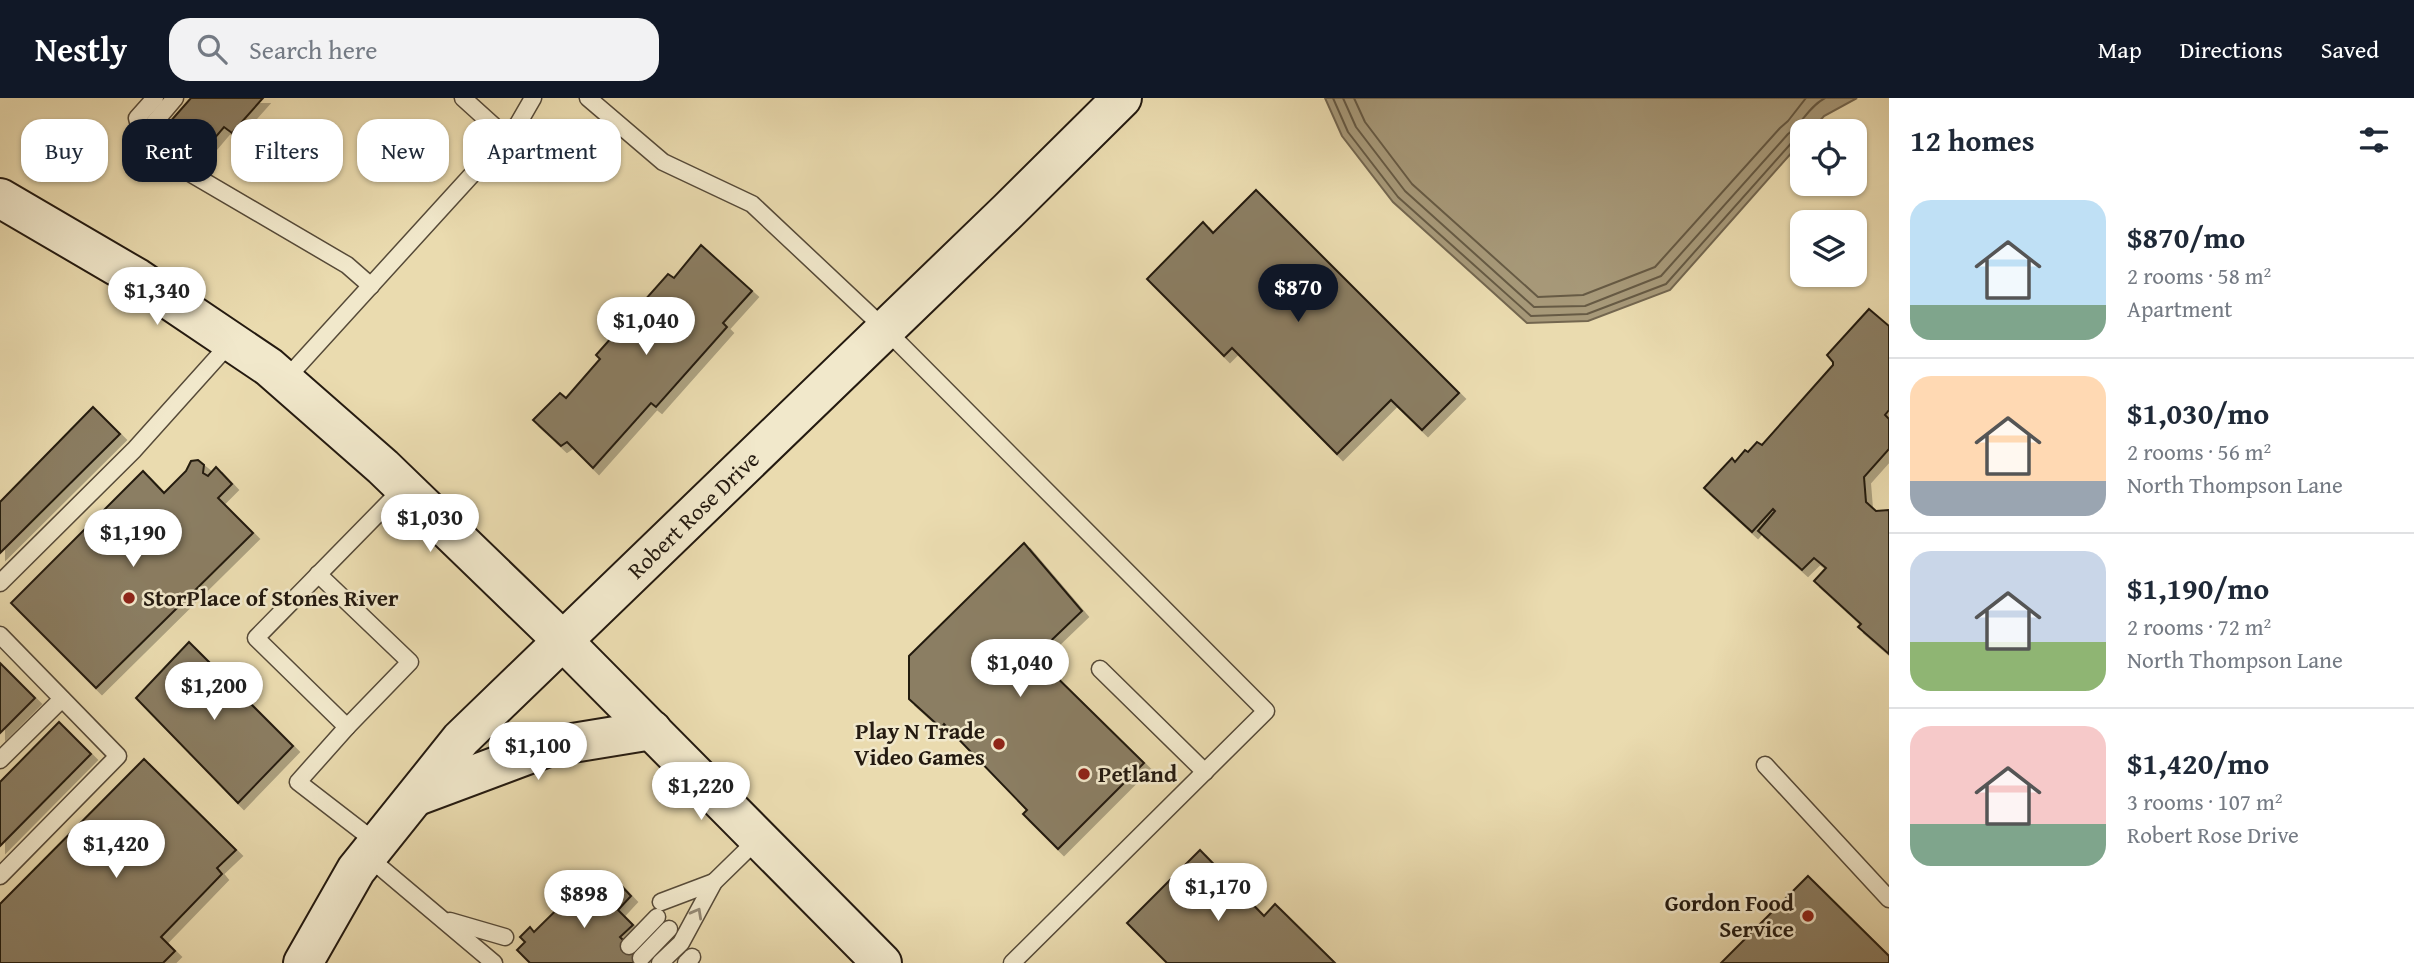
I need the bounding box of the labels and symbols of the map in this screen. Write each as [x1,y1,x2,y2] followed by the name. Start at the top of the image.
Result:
[1257,264,1339,324] pin: $870
[100,268,214,327] pin: $1,340
[589,298,703,357] pin: $1,040
[620,443,766,586] street label: Robert Rose Drive
[373,494,487,554] pin: $1,030
[76,510,190,569] pin: $1,190
[143,581,399,614] place label: StorPlace of Stones River
[121,590,137,606] marker: StorPlace of Stones River
[963,640,1077,699] pin: $1,040
[157,662,271,722] pin: $1,200
[854,714,985,773] place label: Play N Trade Video Games
[481,722,595,782] pin: $1,100
[991,736,1007,752] marker: Play N Trade Video Games
[1098,757,1178,790] place label: Petland
[644,762,758,822] pin: $1,220
[1076,766,1092,782] marker: Petland
[59,820,173,880] pin: $1,420
[1161,864,1275,923] pin: $1,170
[543,870,625,930] pin: $898
[1665,886,1795,945] place label: Gordon Food Service
[689,908,703,920] one-way arrow
[1800,908,1816,924] marker: Gordon Food Service

